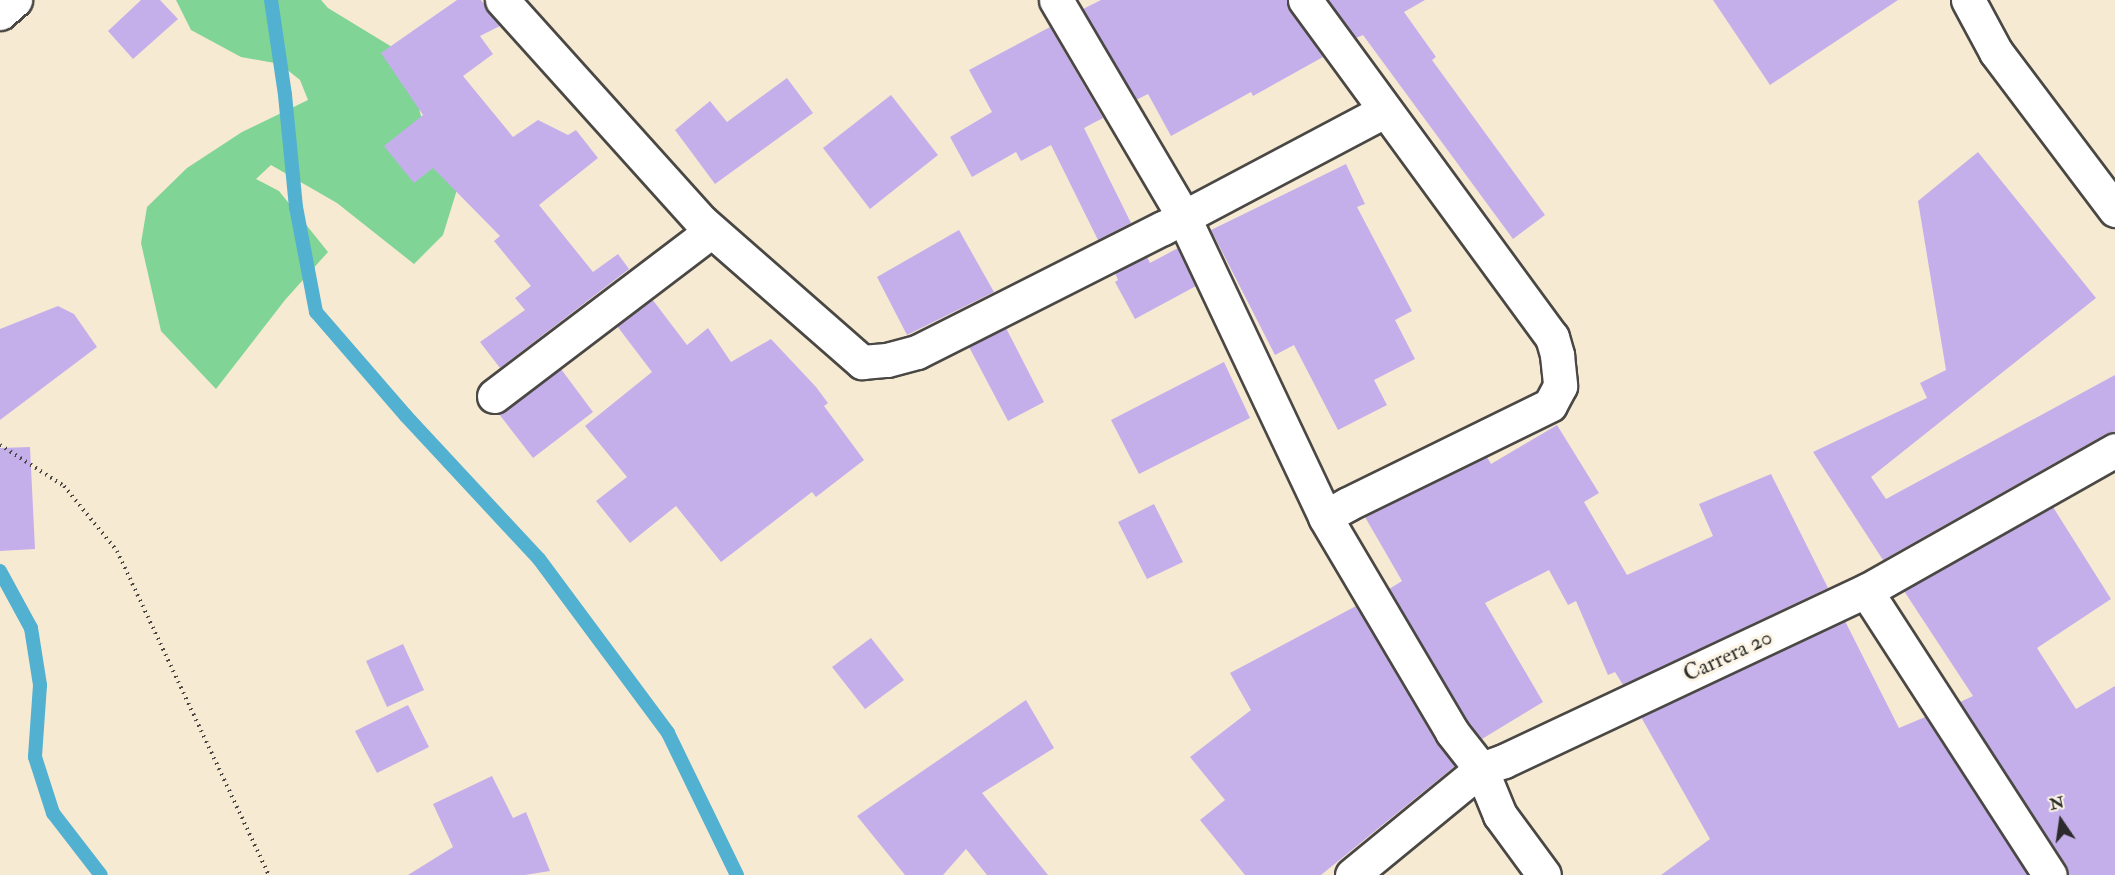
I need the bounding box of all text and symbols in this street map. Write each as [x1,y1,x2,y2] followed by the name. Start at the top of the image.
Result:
[1679,624,1777,688] street label: Carrera 20
[2031,791,2091,851] north arrow
[2048,792,2066,815] text: N

